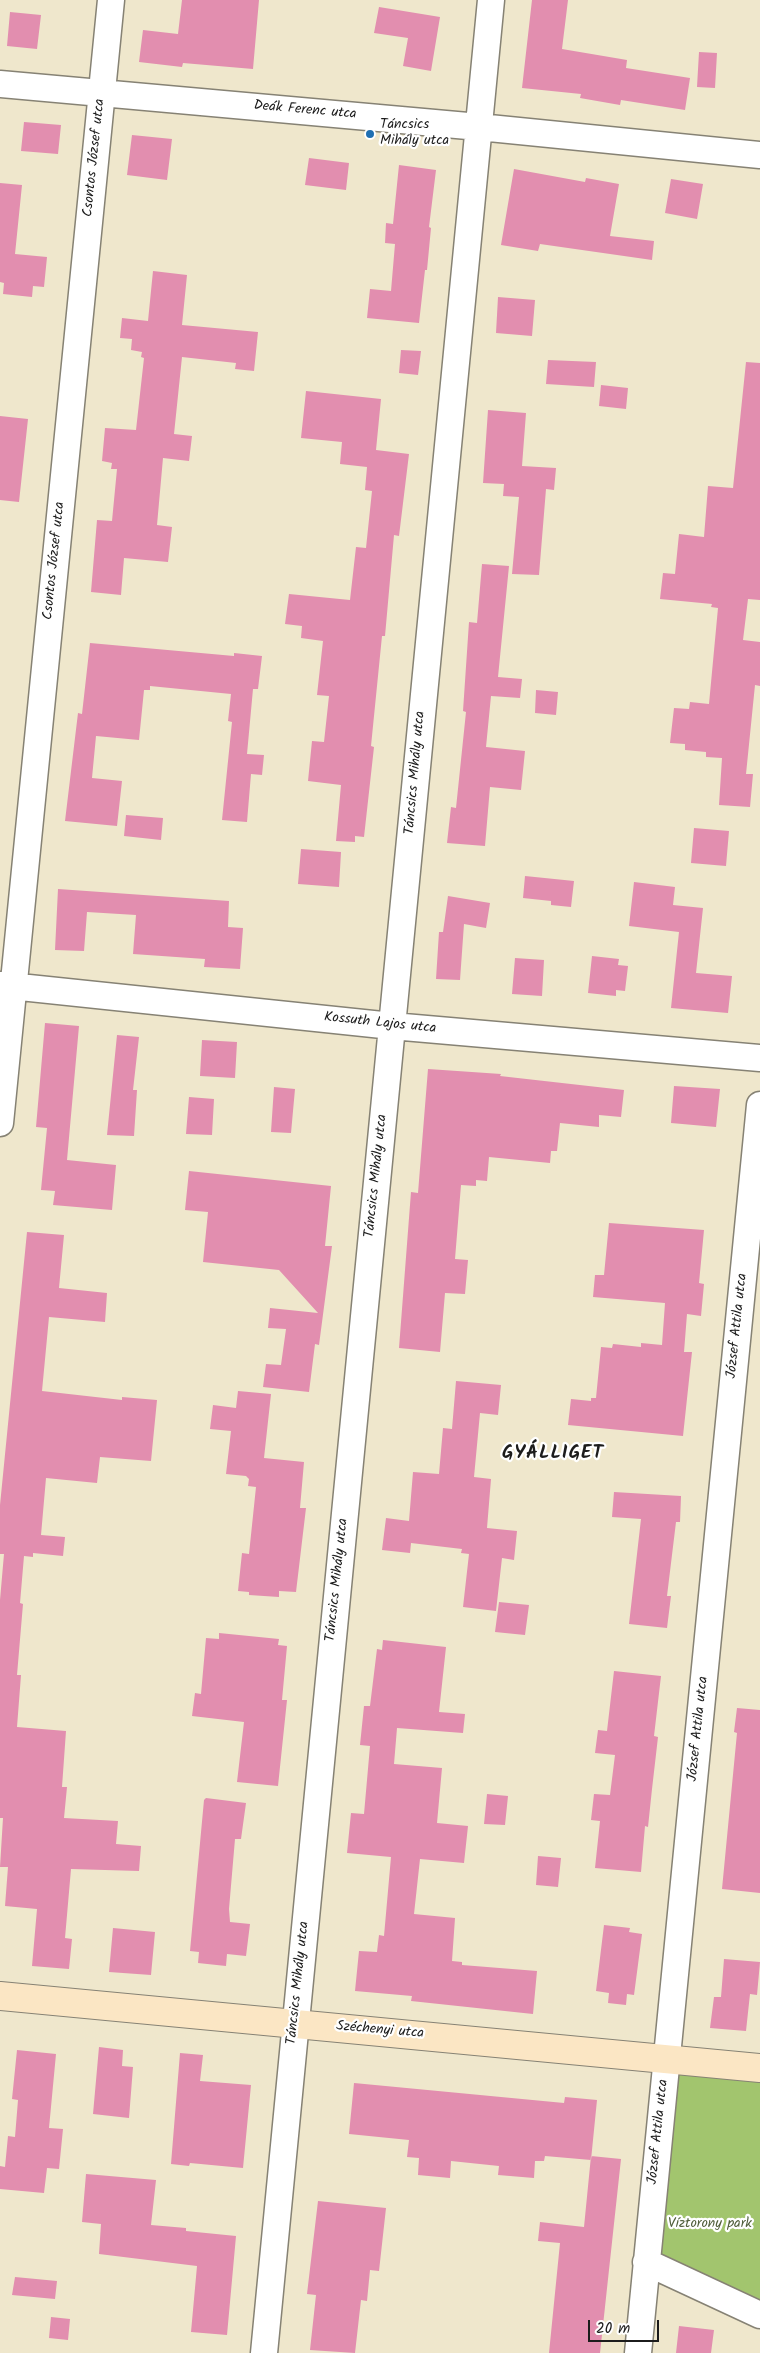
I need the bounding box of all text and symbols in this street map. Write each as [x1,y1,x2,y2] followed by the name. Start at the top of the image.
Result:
[80,98,110,218] street label: Csontos József utca
[253,98,357,124] street label: Deák Ferenc utca
[380,118,449,150] place label: Táncsics Mihály utca
[364,128,376,140] marker: Táncsics Mihály utca
[40,501,70,621] street label: Csontos József utca
[402,711,430,835] street label: Táncsics Mihály utca
[323,1010,437,1038] street label: Kossuth Lajos utca
[362,1113,392,1239] street label: Táncsics Mihály utca
[724,1273,752,1379] street label: József Attila utca
[501,1444,605,1466] district label: GYÁLLIGET
[323,1517,353,1643] street label: Táncsics Mihály utca
[685,1676,713,1782] street label: József Attila utca
[284,1920,314,2046] street label: Táncsics Mihály utca
[336,2019,424,2043] street label: Széchenyi utca
[645,2079,673,2185] street label: József Attila utca
[668,2217,752,2233] park label: Víztorony park
[590,2310,661,2342] scale bar
[596,2317,630,2341] text: 20 m

